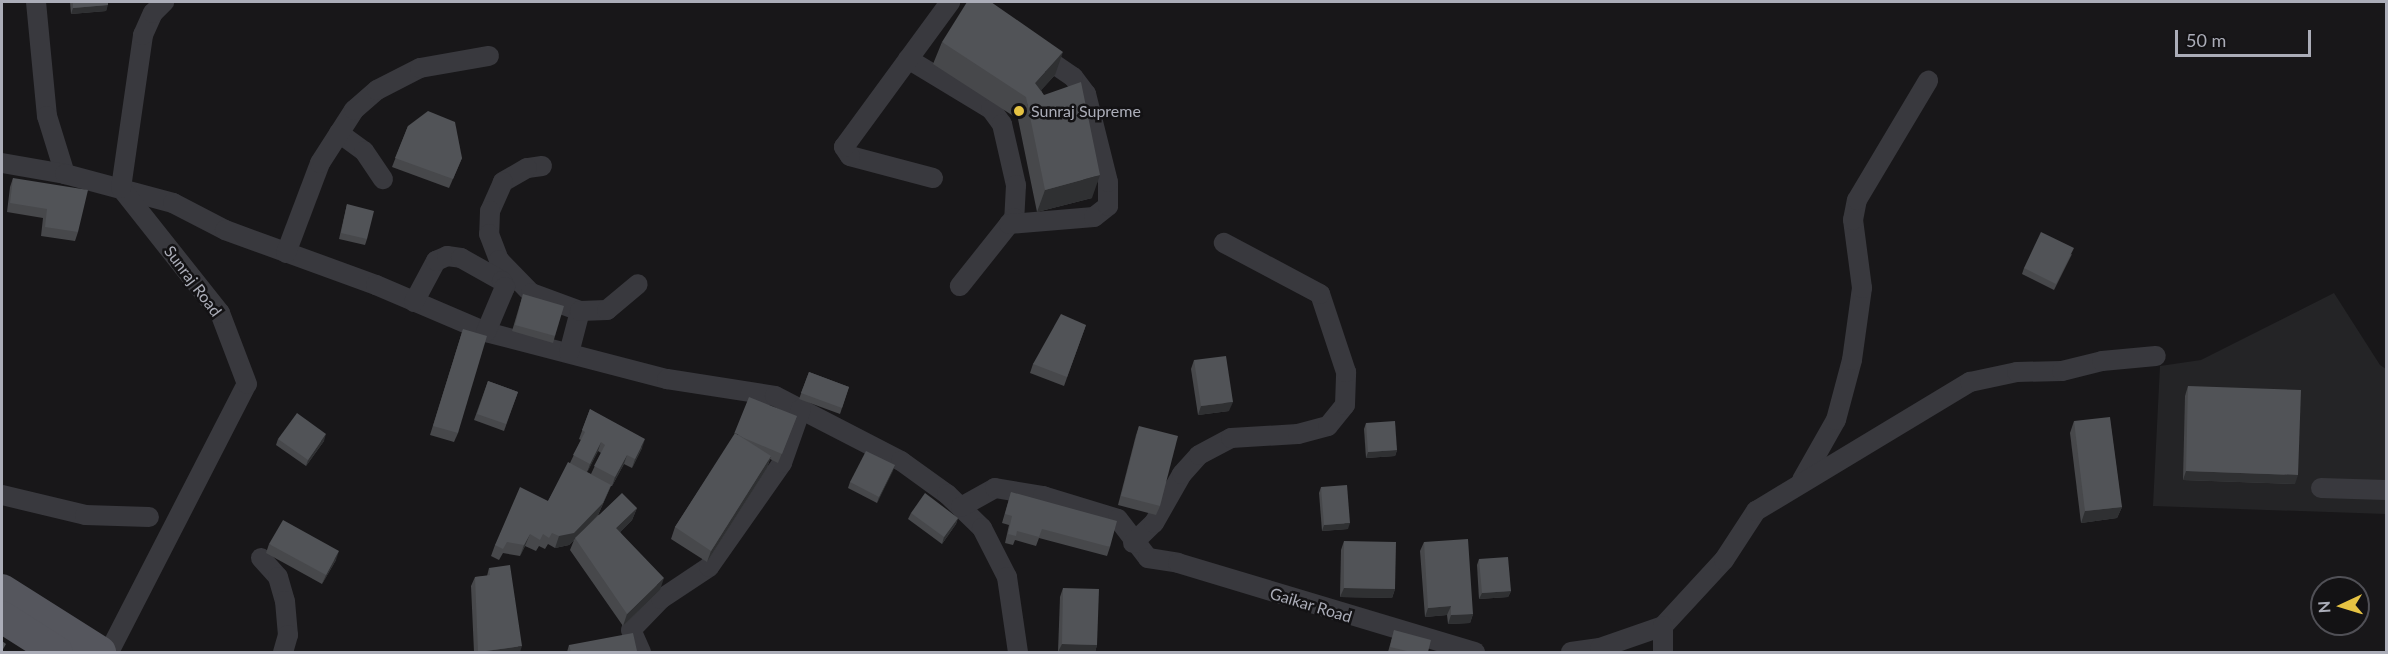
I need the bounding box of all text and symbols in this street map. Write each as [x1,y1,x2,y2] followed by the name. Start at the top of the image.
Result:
[2178,18,2314,56] scale bar
[2186,29,2226,51] text: 50 m
[1031,101,1141,121] place label: Sunraj Supreme
[1012,104,1026,118] marker: Sunraj Supreme
[160,242,226,320] street label: Sunraj Road
[2310,576,2370,636] north arrow
[1268,583,1354,627] street label: Gaikar Road
[2314,600,2333,614] text: N

